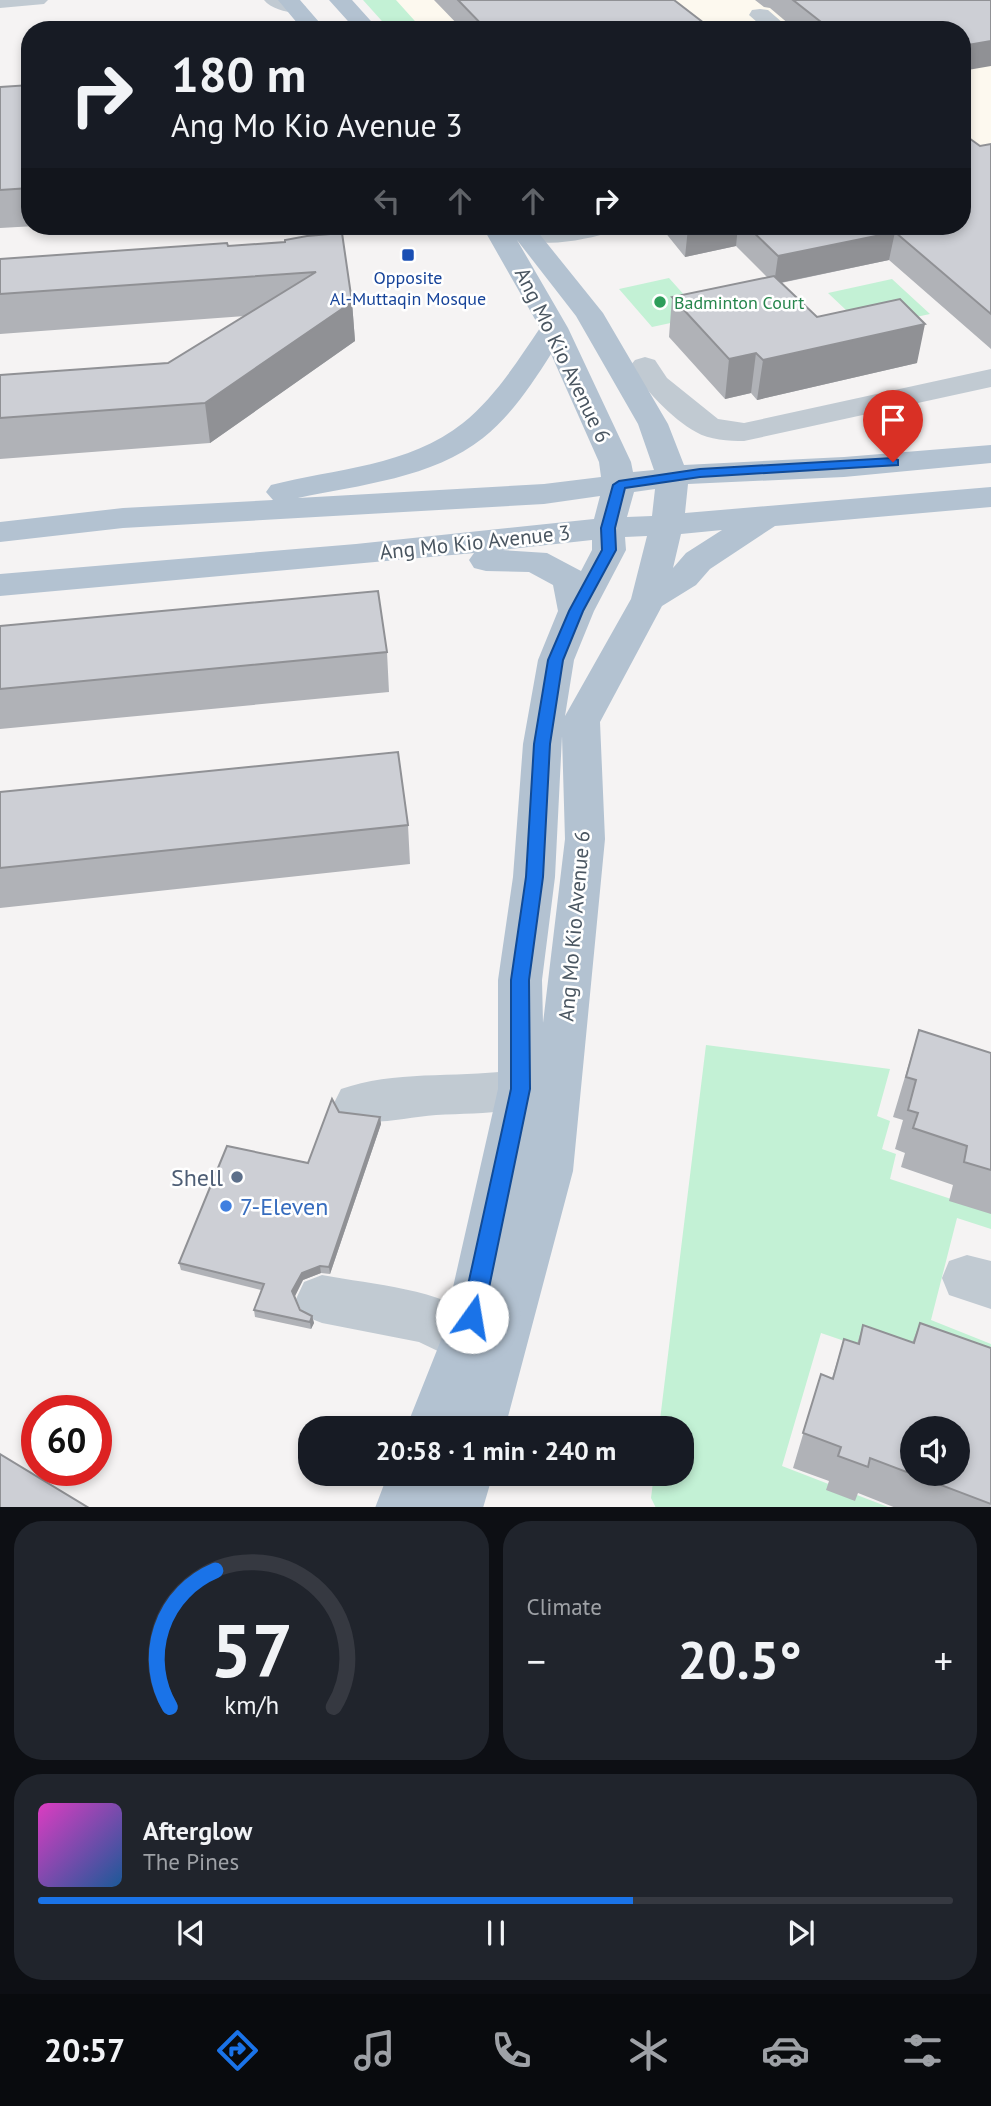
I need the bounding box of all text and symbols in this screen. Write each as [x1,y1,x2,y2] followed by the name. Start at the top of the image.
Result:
[171,42,306,106] text: 180 m
[56,49,147,140] icon: right
[171,104,463,146] text: Ang Mo Kio Avenue 3
[368,182,406,220] icon: left
[441,182,479,220] icon: ahead
[514,182,552,220] icon: ahead
[587,182,625,220] icon: right
[400,247,416,263] marker: Opposite Al-Muttaqin Mosque
[509,263,617,447] street label: Ang Mo Kio Avenue 6
[330,266,486,310] place label: Opposite Al-Muttaqin Mosque
[674,291,804,314] place label: Badminton Court
[652,294,668,310] marker: Badminton Court
[863,390,923,462] pin
[874,401,912,439] icon: arrive
[378,519,572,565] street label: Ang Mo Kio Avenue 3
[552,829,596,1023] street label: Ang Mo Kio Avenue 6
[171,1162,223,1193] place label: Shell
[229,1169,245,1185] marker: Shell
[240,1191,328,1222] place label: 7-Eleven
[218,1198,234,1214] marker: 7-Eleven
[435,1280,509,1354] position arrow
[21,1395,112,1486] speed limit sign: 60
[900,1416,970,1486] map controls
[900,1416,970,1486] button: sound
[376,1434,616,1467] text: 20:58 · 1 min · 240 m
[527,1592,602,1621] text: Climate
[210,1603,293,1697] text: 57
[678,1626,802,1693] text: 20.5°
[527,1636,546,1685] text: −
[934,1636,953,1685] text: +
[224,1688,279,1720] text: km/h
[143,1814,252,1847] text: Afterglow
[143,1847,239,1876] text: The Pines
[172,1914,210,1952] icon: previous
[477,1914,515,1952] icon: pause
[782,1914,820,1952] icon: next
[213,2026,262,2075] icon: directions
[350,2026,399,2075] icon: music
[487,2026,536,2075] icon: phone
[624,2026,673,2075] icon: climate
[761,2026,810,2075] icon: car
[898,2026,947,2075] icon: filters
[44,2029,125,2071] text: 20:57

